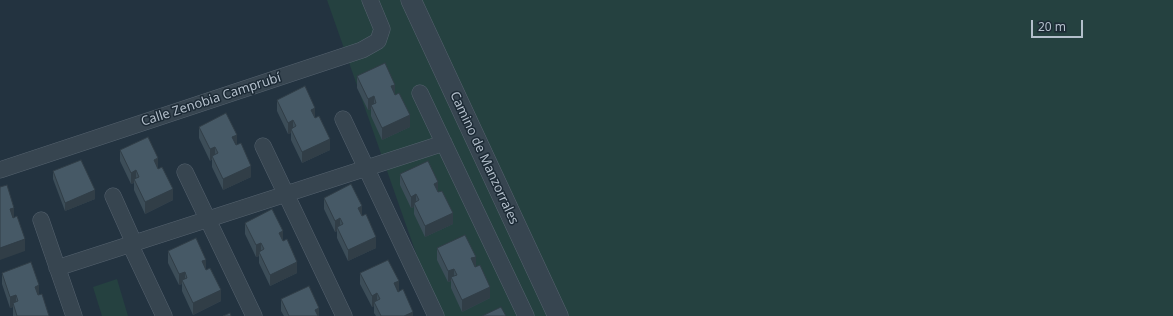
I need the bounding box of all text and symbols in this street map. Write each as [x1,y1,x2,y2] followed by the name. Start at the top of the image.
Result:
[1033,12,1085,38] scale bar
[1038,18,1066,35] text: 20 m
[139,70,283,130] street label: Calle Zenobia Camprubí
[446,89,522,227] street label: Camino de Manzorrales

